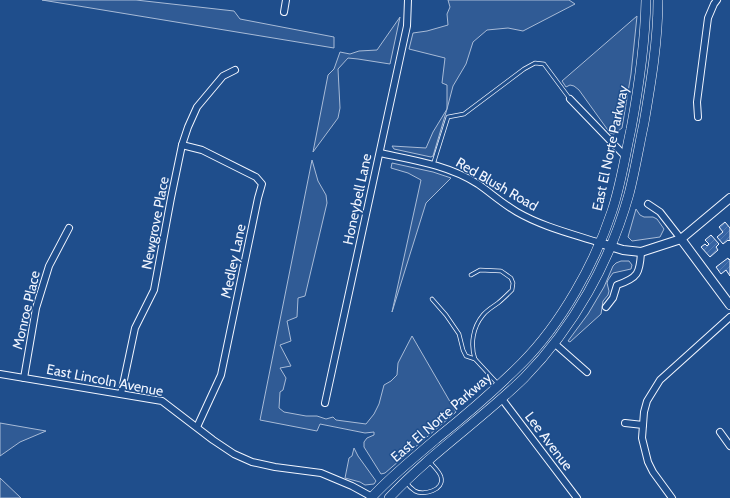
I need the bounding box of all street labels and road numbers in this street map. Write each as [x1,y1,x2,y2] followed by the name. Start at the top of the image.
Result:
[588,84,632,212] street label: East El Norte Parkway
[339,152,375,246] street label: Honeybell Lane
[453,153,541,215] street label: Red Blush Road
[137,175,173,271] street label: Newgrove Place
[216,222,250,300] street label: Medley Lane
[8,269,44,351] street label: Monroe Place
[45,360,165,400] street label: East Lincoln Avenue
[387,368,495,466] street label: East El Norte Parkway
[521,408,577,474] street label: Lee Avenue

